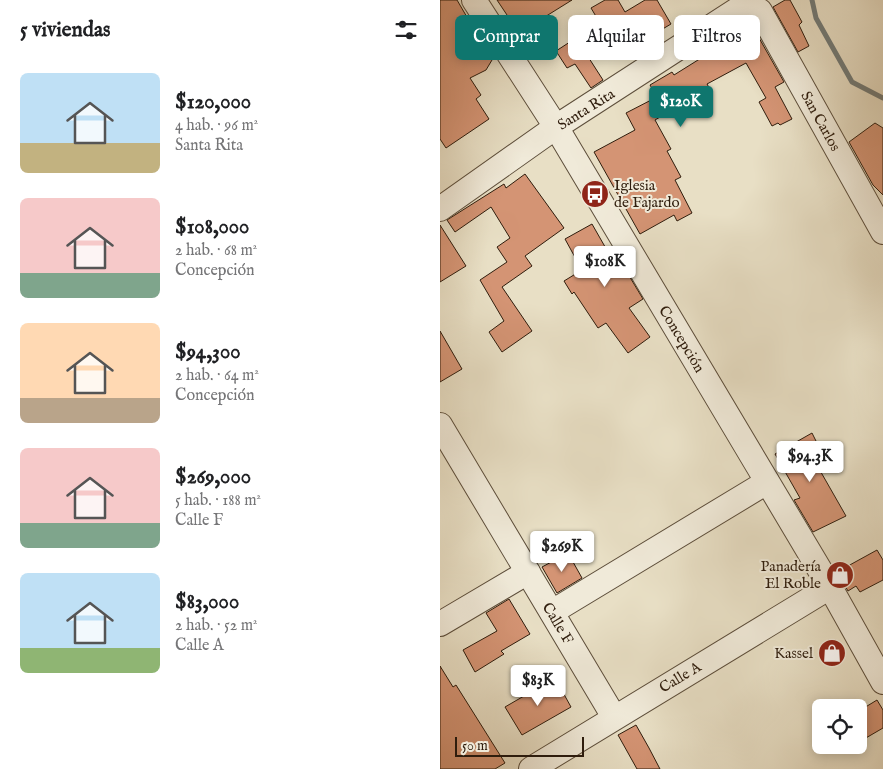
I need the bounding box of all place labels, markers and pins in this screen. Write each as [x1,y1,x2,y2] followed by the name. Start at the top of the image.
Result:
[646,86,716,128] pin: $120K
[614,176,680,212] place label: Iglesia de Fajardo
[580,179,610,209] bus stop icon: Iglesia de Fajardo
[570,246,640,288] pin: $108K
[769,440,851,483] pin: $94.3K
[527,530,597,573] pin: $269K
[761,557,822,593] place label: Panadería El Roble
[825,560,855,590] shop icon: Panadería El Roble
[817,638,847,668] shop icon: Kassel
[774,644,814,663] place label: Kassel
[508,664,568,707] pin: $83K

